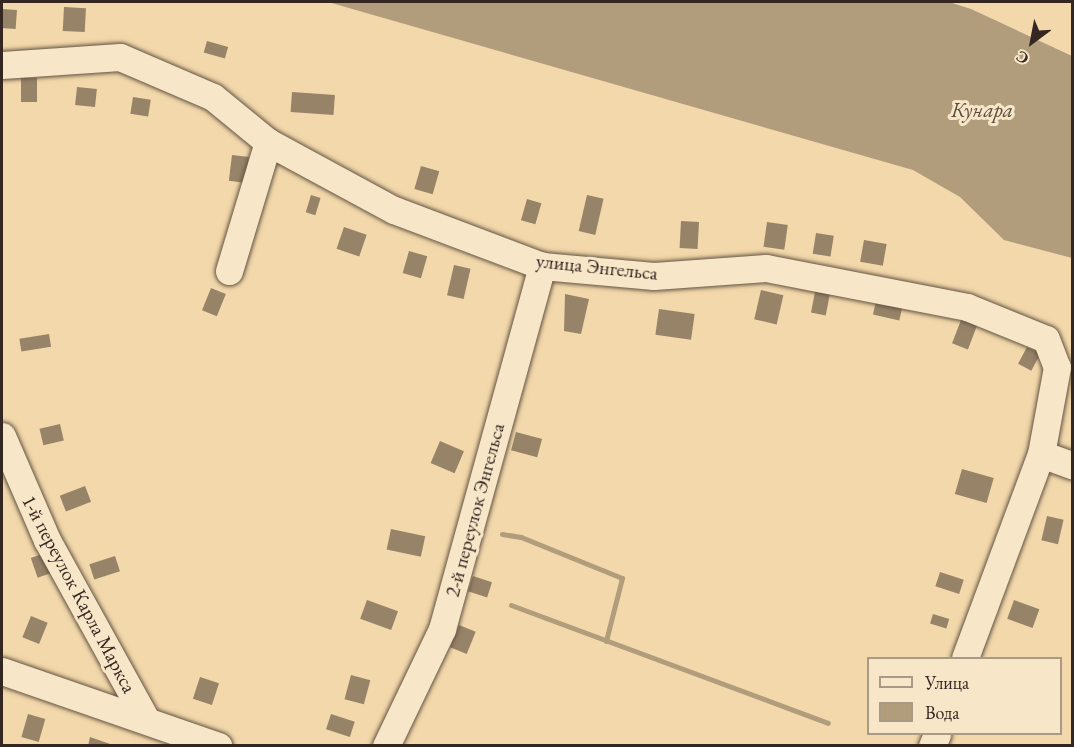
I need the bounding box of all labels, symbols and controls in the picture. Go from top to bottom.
north arrow [1002,12,1062,72]
text: С [1012,46,1033,70]
water label: Кунара [951,97,1013,123]
street label: улица Энгельса [535,249,659,285]
street label: 2-й переулок Энгельса [440,421,510,599]
street label: 1-й переулок Карла Маркса [17,491,141,697]
legend [867,657,1062,735]
text: Улица [925,671,969,694]
text: Вода [925,701,959,724]

